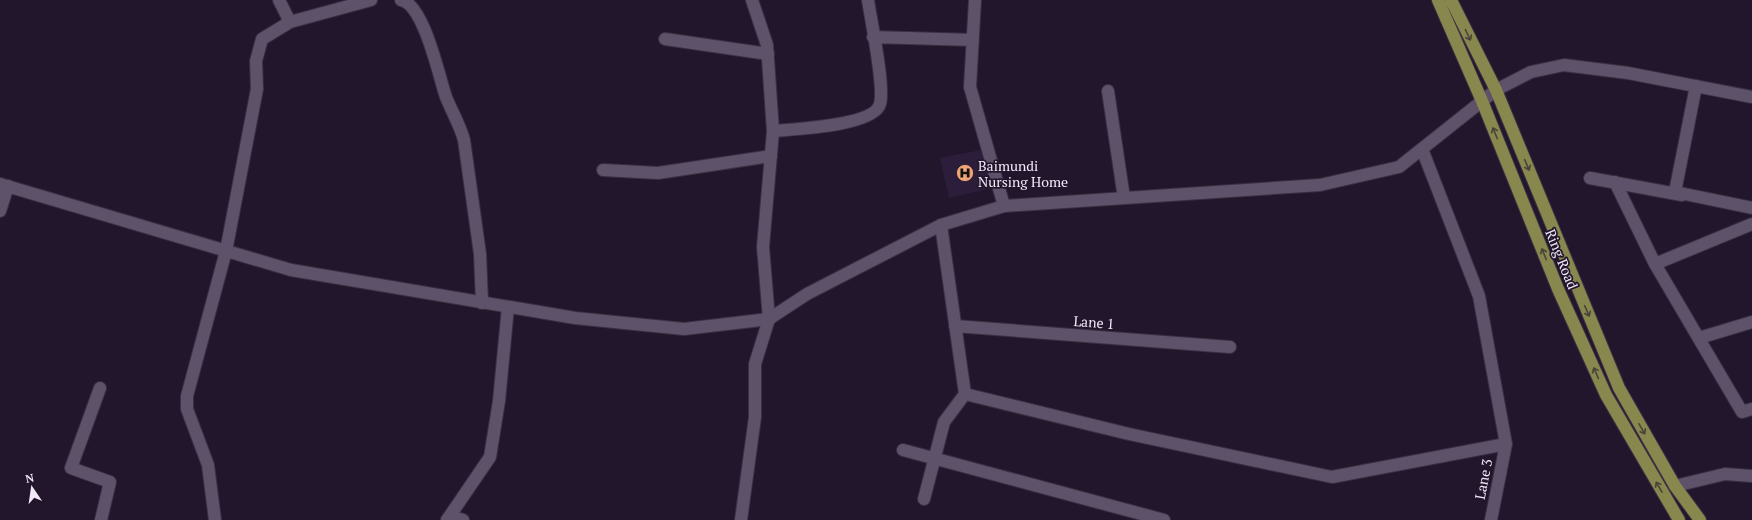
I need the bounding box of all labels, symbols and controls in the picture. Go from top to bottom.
one-way arrow [1465,29,1472,41]
one-way arrow [1491,128,1498,140]
place label: Baimundi Nursing Home [978,156,1068,191]
one-way arrow [1523,159,1531,171]
hospital icon: Baimundi Nursing Home [955,163,975,183]
street label: Ring Road [1541,226,1583,292]
one-way arrow [1539,248,1547,260]
one-way arrow [1584,304,1592,316]
street label: Lane 1 [1073,311,1115,333]
one-way arrow [1592,367,1599,379]
one-way arrow [1639,422,1647,434]
street label: Lane 3 [1470,457,1496,501]
north arrow [12,468,52,508]
text: N [24,470,36,486]
one-way arrow [1654,481,1662,493]

